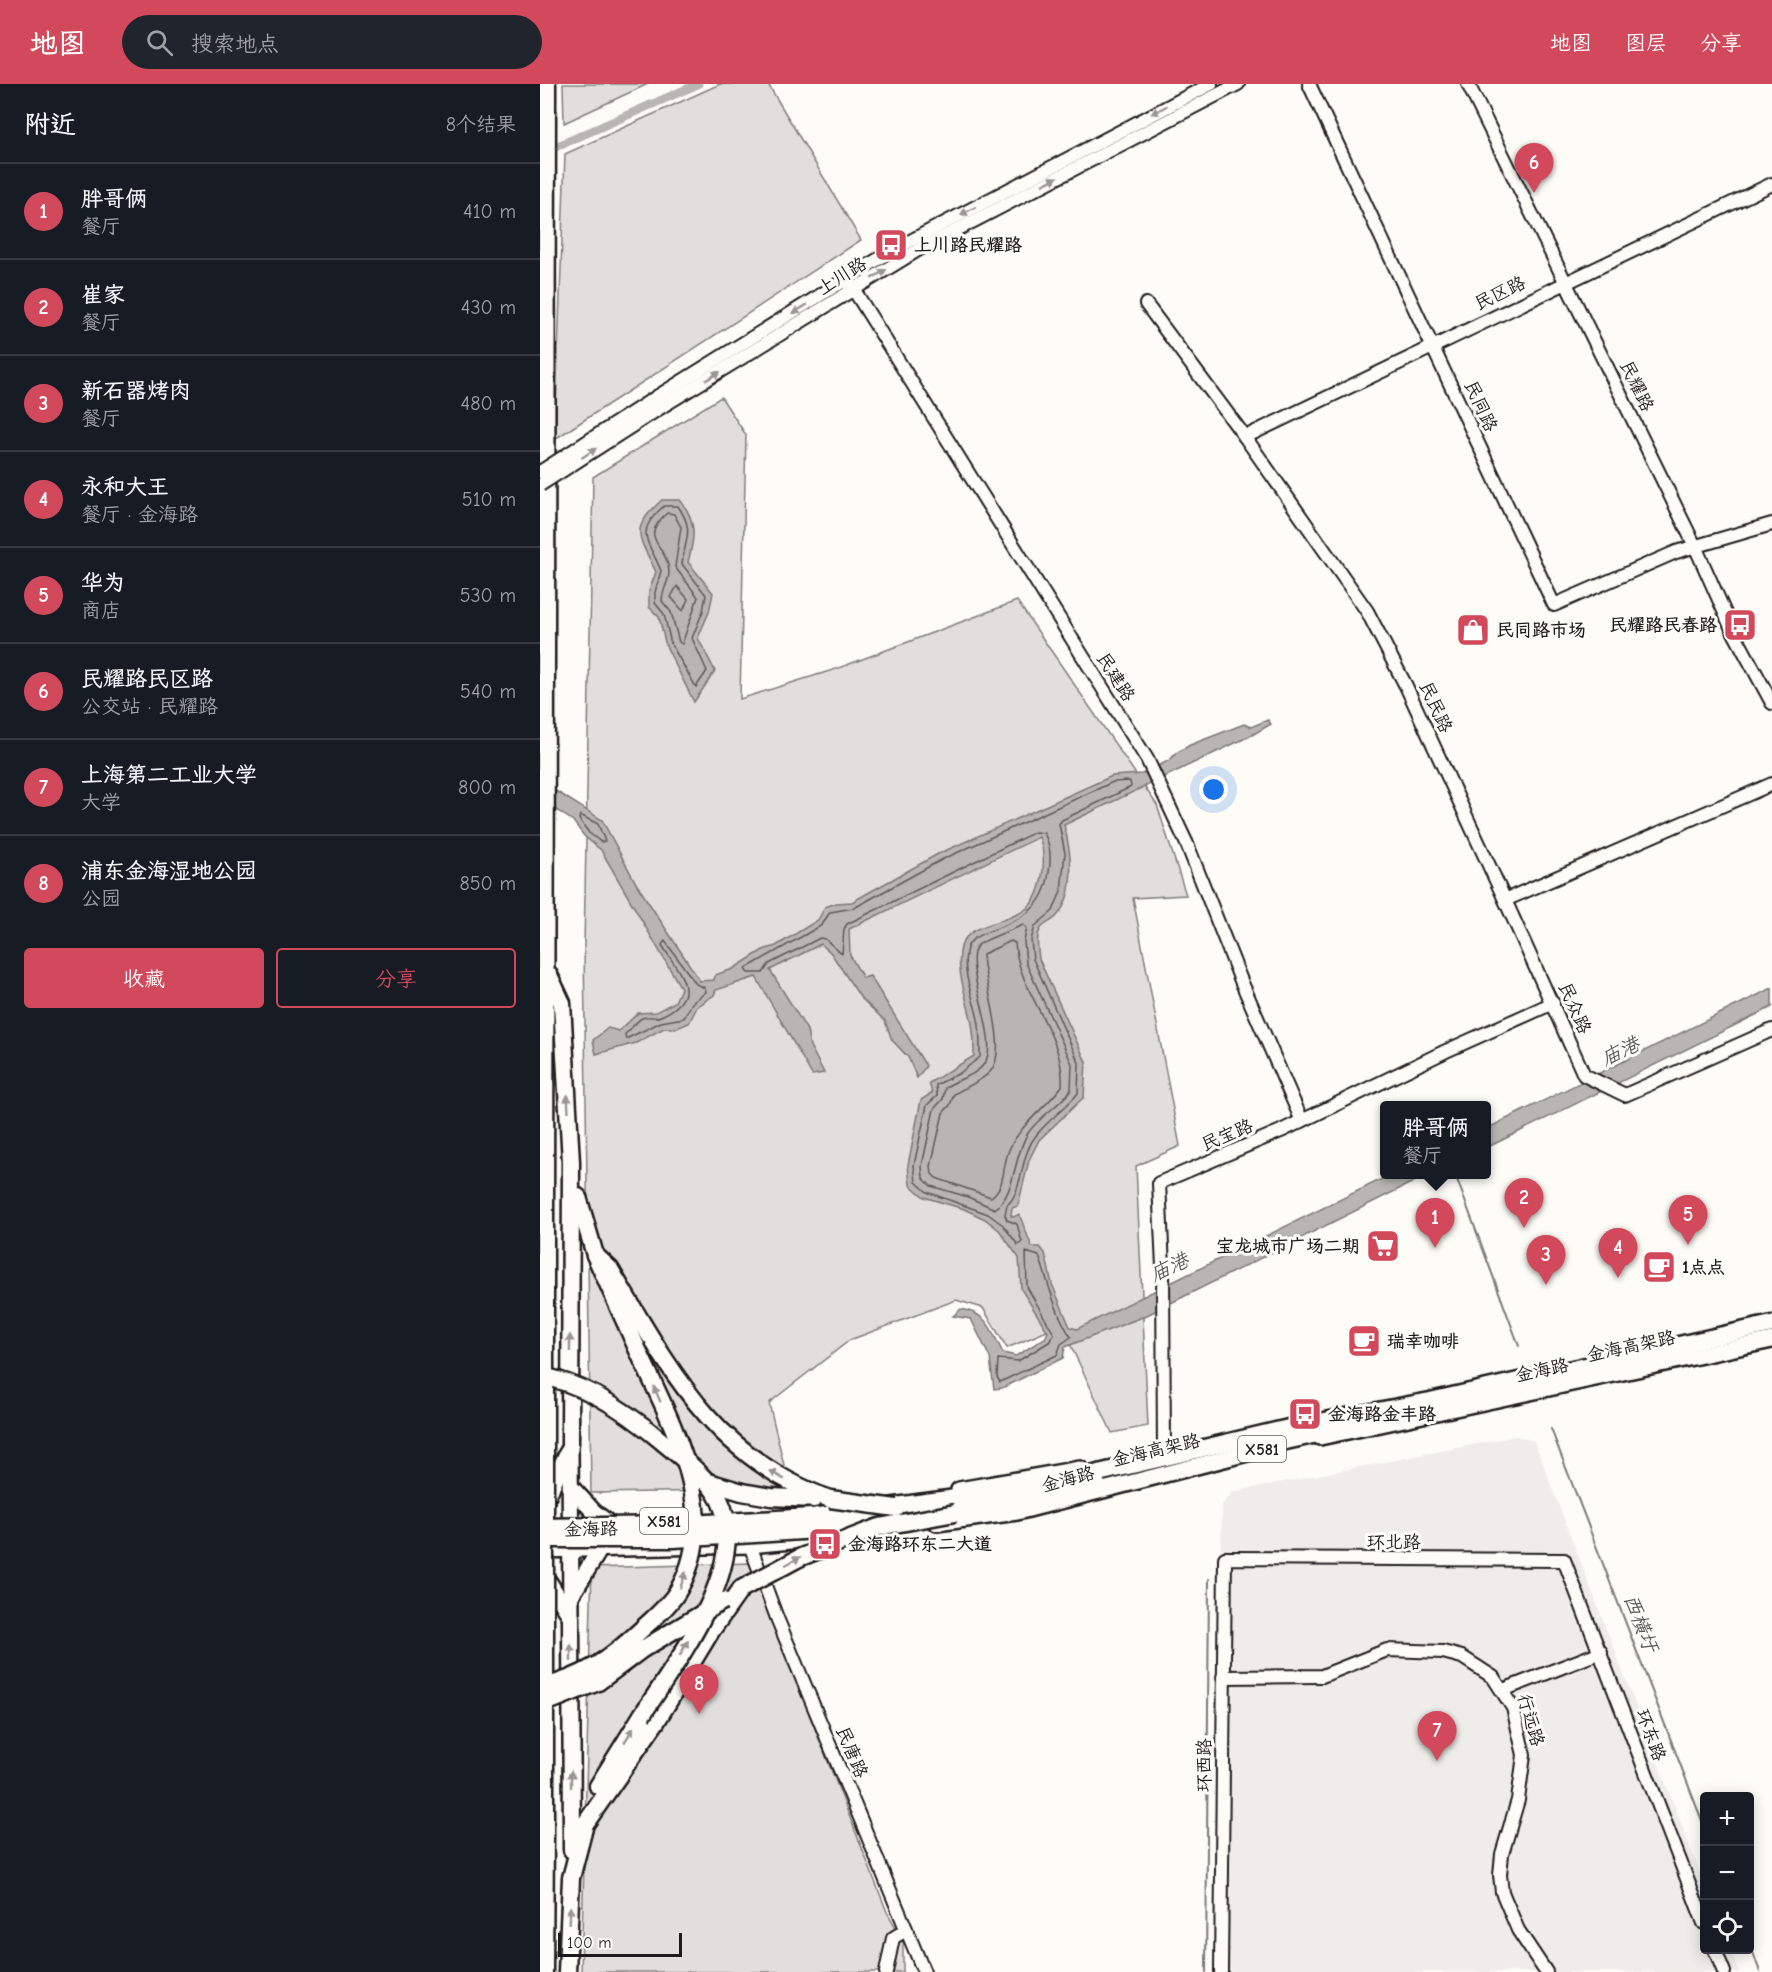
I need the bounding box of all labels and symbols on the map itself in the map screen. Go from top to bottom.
one-way arrow [1150,105,1167,115]
pin: 6 [1514,144,1554,193]
one-way arrow [1042,176,1059,186]
one-way arrow [959,206,976,216]
bus stop icon: 上川路民耀路 [873,227,909,263]
place label: 上川路民耀路 [914,235,1022,256]
street label: 上川路 [814,253,871,300]
one-way arrow [871,269,887,280]
street label: 民区路 [1471,272,1529,315]
one-way arrow [792,304,808,315]
street label: 民耀路 [1615,357,1658,415]
one-way arrow [705,371,722,381]
street label: 民同路 [1460,377,1501,435]
one-way arrow [581,448,597,459]
bus stop icon: 民耀路民春路 [1722,607,1758,643]
shop icon: 民同路市场 [1455,612,1491,648]
place label: 民耀路民春路 [1609,615,1717,636]
place label: 民同路市场 [1496,620,1586,641]
street label: 民建路 [1092,649,1139,706]
street label: 民民路 [1415,678,1456,736]
your location [1199,775,1228,804]
street label: 民众路 [1554,979,1595,1037]
water label: 庙港 [1597,1031,1645,1071]
one-way arrow [563,1094,572,1113]
street label: 民宝路 [1198,1115,1256,1156]
pin: 2 [1504,1178,1544,1228]
pin: 5 [1668,1196,1708,1245]
pin: 1 [1416,1198,1454,1248]
supermarket icon: 宝龙城市广场二期 [1365,1228,1401,1264]
pin: 4 [1598,1228,1638,1278]
place label: 宝龙城市广场二期 [1216,1236,1360,1257]
pin: 3 [1526,1236,1566,1285]
water label: 庙港 [1146,1248,1194,1286]
cafe icon: 1点点 [1641,1249,1677,1285]
place label: 1点点 [1682,1257,1725,1278]
cafe icon: 瑞幸咖啡 [1346,1323,1382,1359]
street label: 金海高架路 [1585,1327,1677,1366]
place label: 瑞幸咖啡 [1387,1331,1459,1352]
one-way arrow [565,1334,575,1353]
street label: 金海路 [1514,1355,1571,1386]
one-way arrow [653,1385,662,1402]
bus stop icon: 金海路金丰路 [1287,1396,1323,1432]
place label: 金海路金丰路 [1328,1404,1436,1425]
street label: 金海高架路 [1110,1430,1202,1471]
road number: X581 [1238,1436,1286,1462]
street label: 金海路 [1039,1462,1097,1497]
one-way arrow [769,1470,785,1481]
road number: X581 [640,1508,688,1534]
street label: 金海路 [564,1519,618,1540]
bus stop icon: 金海路环东二大道 [807,1526,843,1562]
street label: 环北路 [1367,1532,1421,1553]
place label: 金海路环东二大道 [848,1534,992,1555]
one-way arrow [784,1556,801,1566]
one-way arrow [678,1571,688,1589]
water label: 西横圩 [1619,1591,1663,1657]
one-way arrow [679,1639,689,1656]
one-way arrow [566,1644,576,1663]
pin: 8 [680,1664,718,1714]
street label: 行远路 [1513,1691,1548,1749]
street label: 环东路 [1631,1706,1670,1764]
pin: 7 [1418,1712,1456,1761]
street label: 民唐路 [831,1723,872,1781]
one-way arrow [624,1727,635,1743]
street label: 环西路 [1194,1738,1215,1792]
one-way arrow [566,1770,576,1789]
one-way arrow [565,1905,574,1924]
scale bar [558,1930,682,1958]

